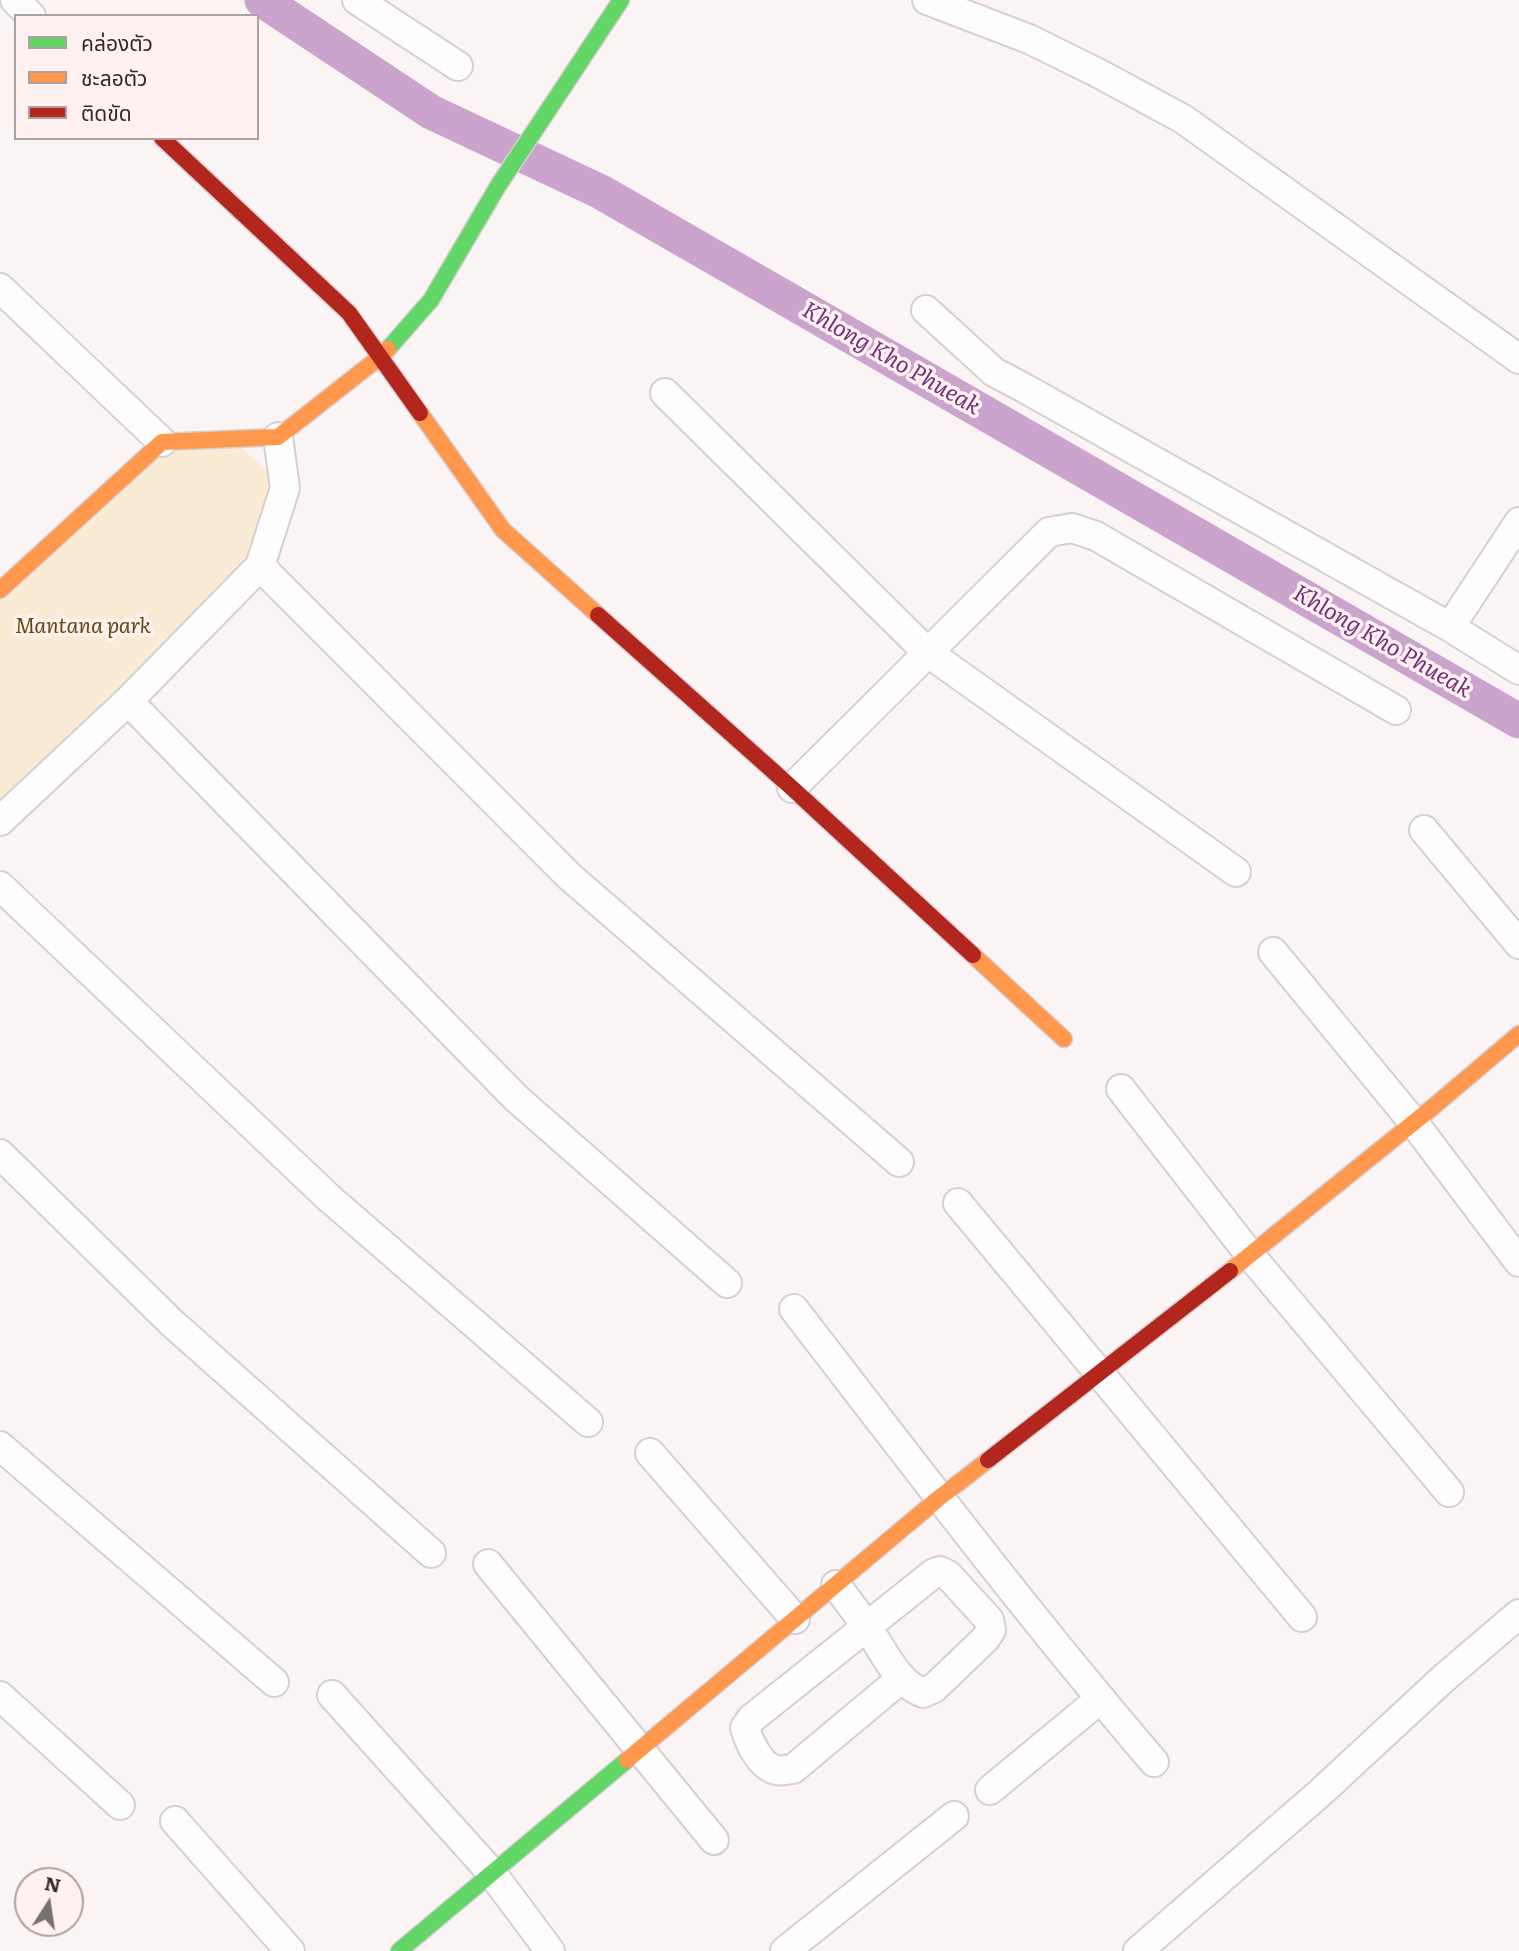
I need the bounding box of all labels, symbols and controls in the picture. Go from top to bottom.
legend [14,14,259,140]
text: คล่องตัว [81,26,153,57]
text: ชะลอตัว [81,61,147,92]
text: ติดขัด [81,96,132,127]
water label: Khlong Kho Phueak [797,297,985,421]
water label: Khlong Kho Phueak [1288,580,1476,704]
park label: Mantana park [15,614,151,640]
north arrow [14,1867,84,1937]
text: N [42,1868,64,1899]

